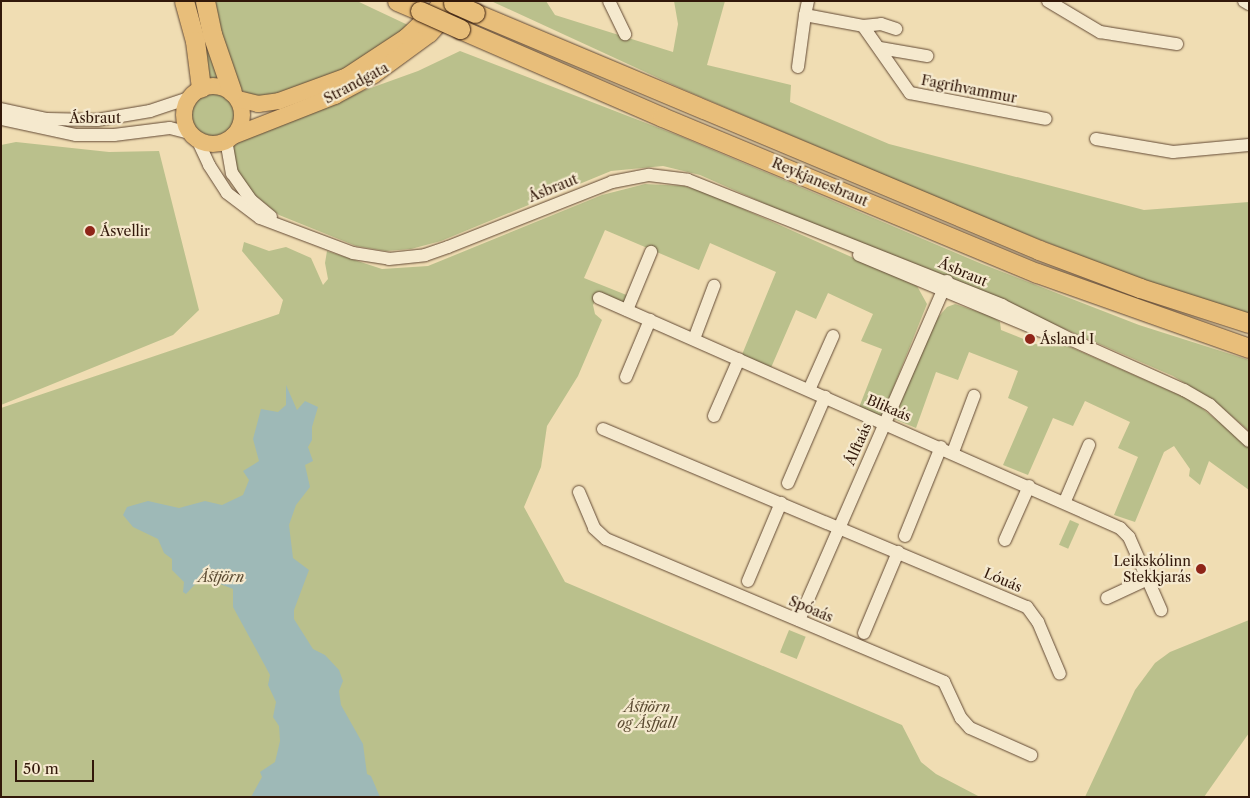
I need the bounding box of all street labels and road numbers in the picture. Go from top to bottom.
street label: Strandgata [321,59,391,107]
street label: Fagrihvammur [920,71,1018,107]
street label: Ásbraut [69,110,121,126]
street label: Reykjanesbraut [769,154,871,210]
street label: Ásbraut [526,171,580,205]
street label: Ásbraut [936,254,990,290]
street label: Blikaás [864,391,914,425]
street label: Álftaás [841,420,875,468]
street label: Lóuás [981,564,1025,596]
street label: Spóaás [786,592,836,626]

